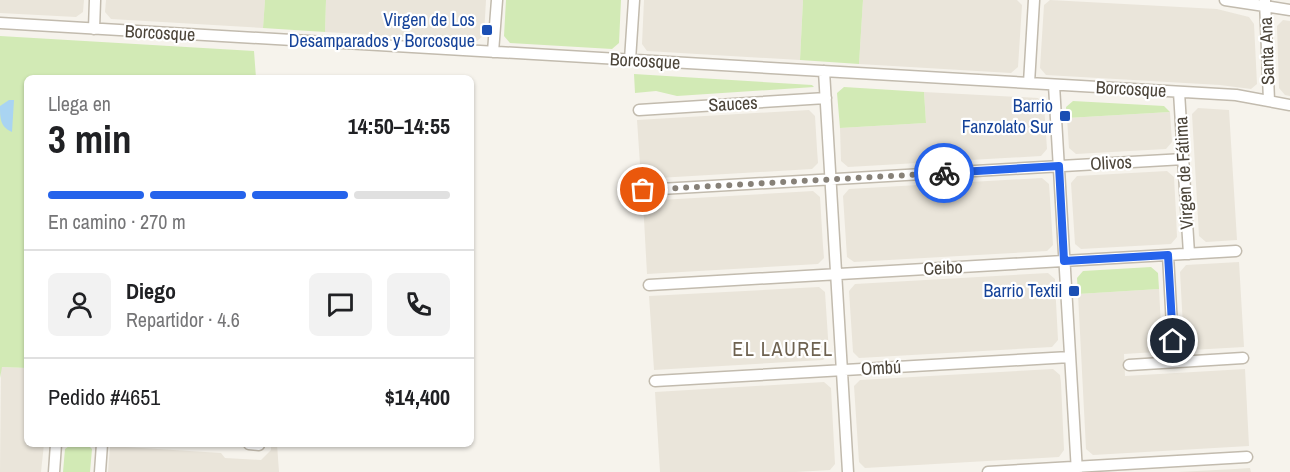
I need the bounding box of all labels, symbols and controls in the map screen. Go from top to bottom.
place label: Virgen de Los Desamparados y Borcosque [289,7,475,53]
street label: Santa Ana [1253,17,1280,86]
street label: Borcosque [124,18,196,47]
marker: Virgen de Los Desamparados y Borcosque [480,23,494,37]
street label: Borcosque [609,46,681,75]
street label: Borcosque [1095,74,1167,103]
text: Llega en [48,90,111,117]
street label: Sauces [708,90,758,117]
place label: Barrio Fanzolato Sur [962,93,1053,139]
marker: Barrio Fanzolato Sur [1058,109,1072,123]
text: 14:50–14:55 [348,111,450,141]
text: 3 min [48,113,132,165]
street label: Virgen de Fátima [1168,116,1199,230]
courier [914,143,974,203]
street label: Olivos [1089,149,1133,176]
icon: bike [928,157,961,190]
pin [617,164,668,215]
icon: bag [626,173,659,206]
text: En camino · 270 m [48,208,186,235]
street label: Ceibo [923,254,963,281]
button: person [48,273,111,336]
button: chat [309,273,372,336]
button: phone [387,273,450,336]
text: Diego [126,276,176,306]
place label: Barrio Textil [984,278,1062,303]
marker: Barrio Textil [1067,284,1081,298]
text: Repartidor · 4.6 [126,306,240,333]
pin [1147,315,1198,366]
icon: home [1156,324,1189,357]
district label: EL LAUREL [732,335,834,362]
street label: Ombú [860,354,902,381]
text: Pedido #4651 [48,382,160,412]
text: $14,400 [385,382,450,412]

